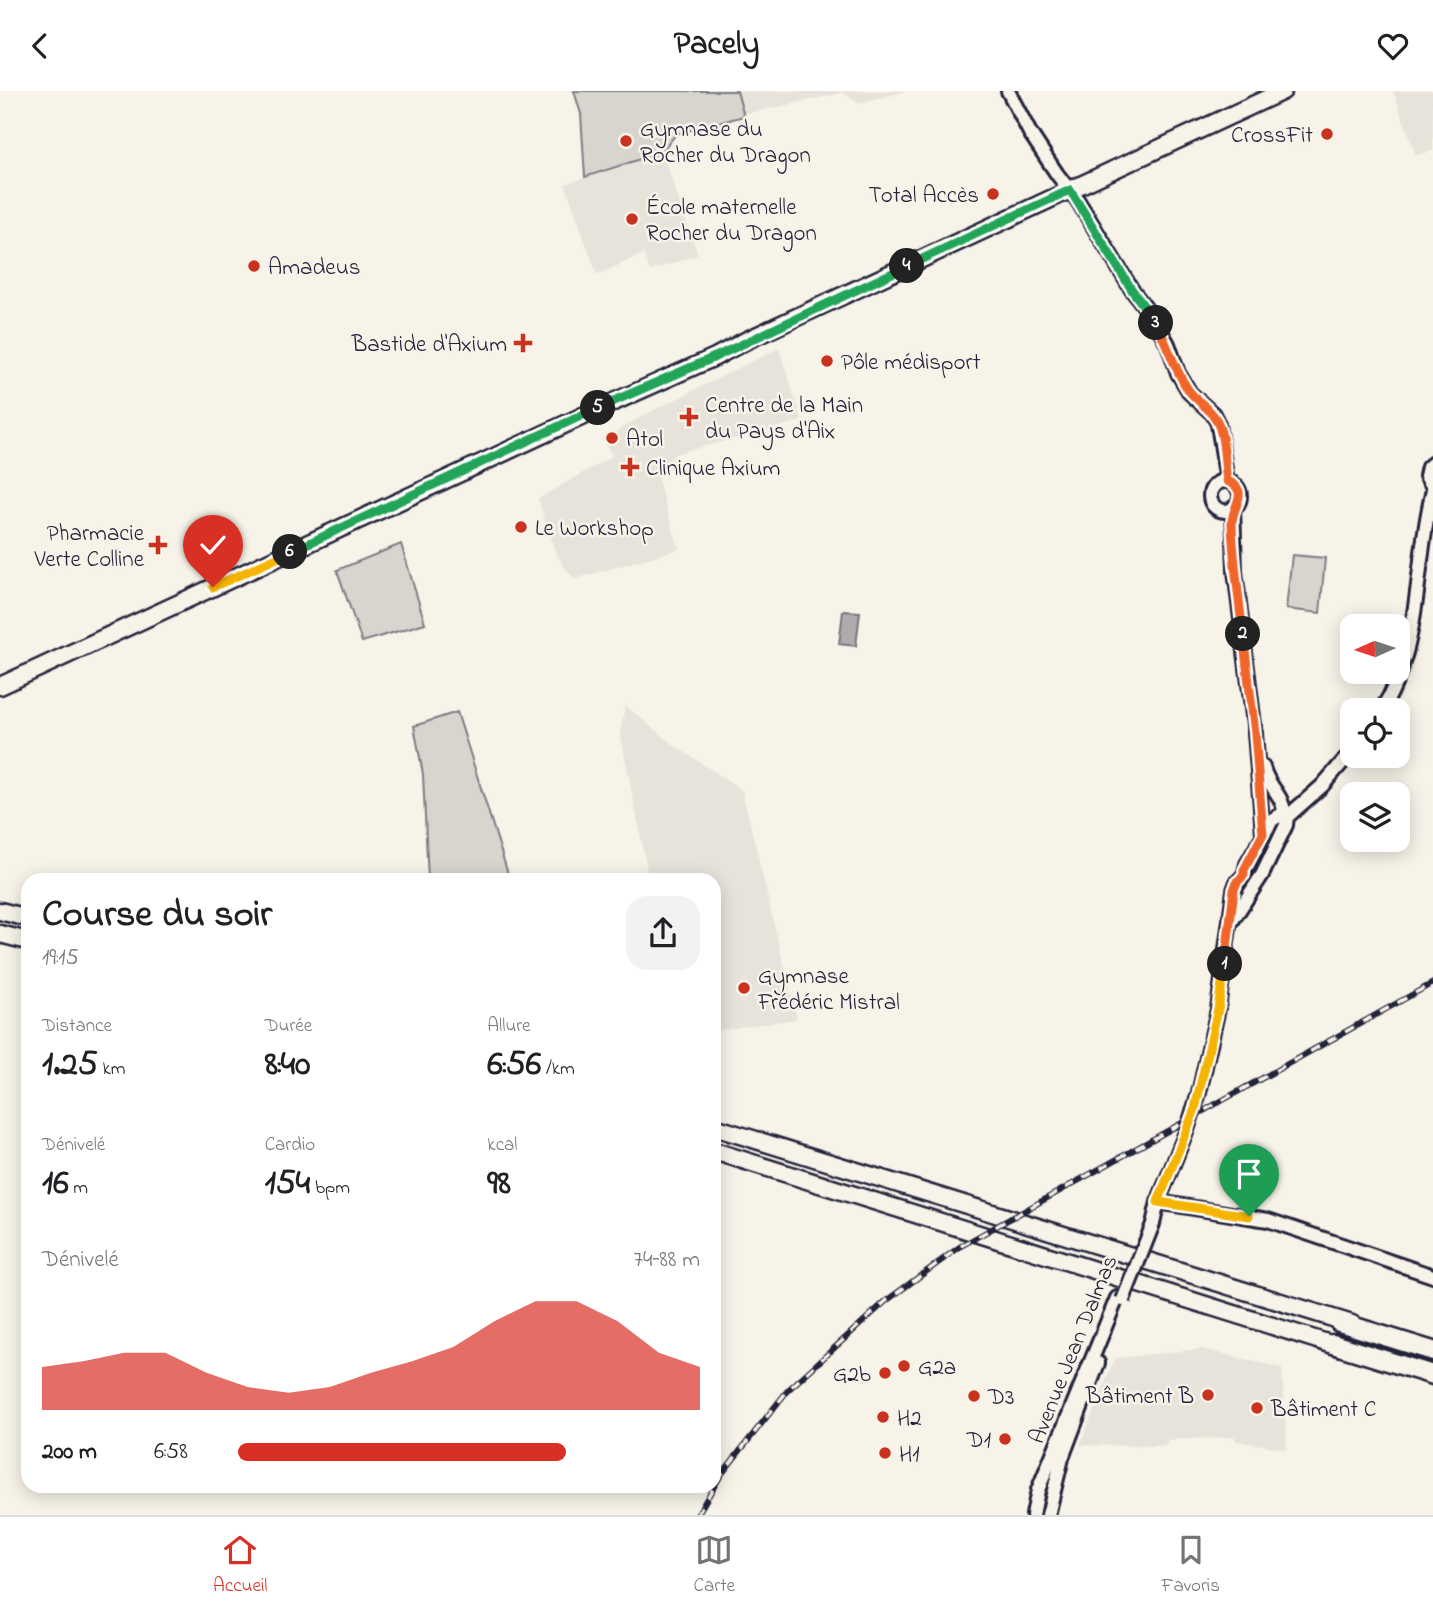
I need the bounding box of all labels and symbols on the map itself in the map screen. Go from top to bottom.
place label: Gymnase du Rocher du Dragon [640,114,811,174]
place label: CrossFit [1231,120,1313,153]
marker: CrossFit [1319,126,1335,142]
marker: Gymnase du Rocher du Dragon [618,133,634,149]
place label: Total Accès [868,180,979,213]
marker: Total Accès [985,186,1001,202]
place label: École maternelle Rocher du Dragon [646,192,817,252]
marker: École maternelle Rocher du Dragon [624,211,640,227]
pin: 4 [890,249,925,283]
place label: Amadeus [268,252,360,285]
marker: Amadeus [246,258,262,274]
pin: 3 [1138,306,1174,341]
place label: Bastide d'Axium [351,329,507,362]
marker: Bastide d'Axium [513,333,533,353]
place label: Pôle médisport [841,347,981,380]
marker: Pôle médisport [819,353,835,369]
place label: Centre de la Main du Pays d'Aix [705,390,863,451]
pin: 5 [580,391,616,425]
marker: Centre de la Main du Pays d'Aix [679,407,699,427]
place label: Atol [626,424,663,457]
marker: Atol [604,430,620,446]
place label: Clinique Axium [646,453,780,486]
marker: Clinique Axium [620,457,640,477]
place label: Le Workshop [535,513,654,546]
pin [183,515,243,587]
place label: Pharmacie Verte Colline [34,518,145,577]
marker: Le Workshop [513,519,529,535]
pin: 6 [272,535,308,569]
marker: Pharmacie Verte Colline [150,537,166,553]
north arrow [1340,614,1410,684]
pin: 2 [1226,617,1260,651]
pin: 1 [1208,947,1242,981]
place label: Gymnase Frédéric Mistral [757,961,900,1020]
marker: Gymnase Frédéric Mistral [736,980,752,996]
pin [1219,1144,1279,1216]
street label: Avenue Jean Dalmas [1021,1251,1127,1449]
place label: G2a [918,1352,956,1385]
marker: G2a [896,1358,912,1374]
place label: G2b [833,1359,871,1392]
marker: G2b [877,1365,893,1381]
place label: Bâtiment B [1085,1381,1194,1414]
place label: D3 [987,1382,1014,1415]
marker: Bâtiment B [1200,1387,1216,1403]
marker: D3 [966,1388,982,1404]
place label: Bâtiment C [1270,1394,1376,1427]
marker: Bâtiment C [1249,1400,1265,1416]
place label: H2 [897,1403,922,1436]
marker: H2 [875,1409,891,1425]
place label: D1 [966,1425,991,1458]
marker: D1 [997,1431,1013,1447]
place label: H1 [899,1439,920,1472]
marker: H1 [877,1445,893,1461]

